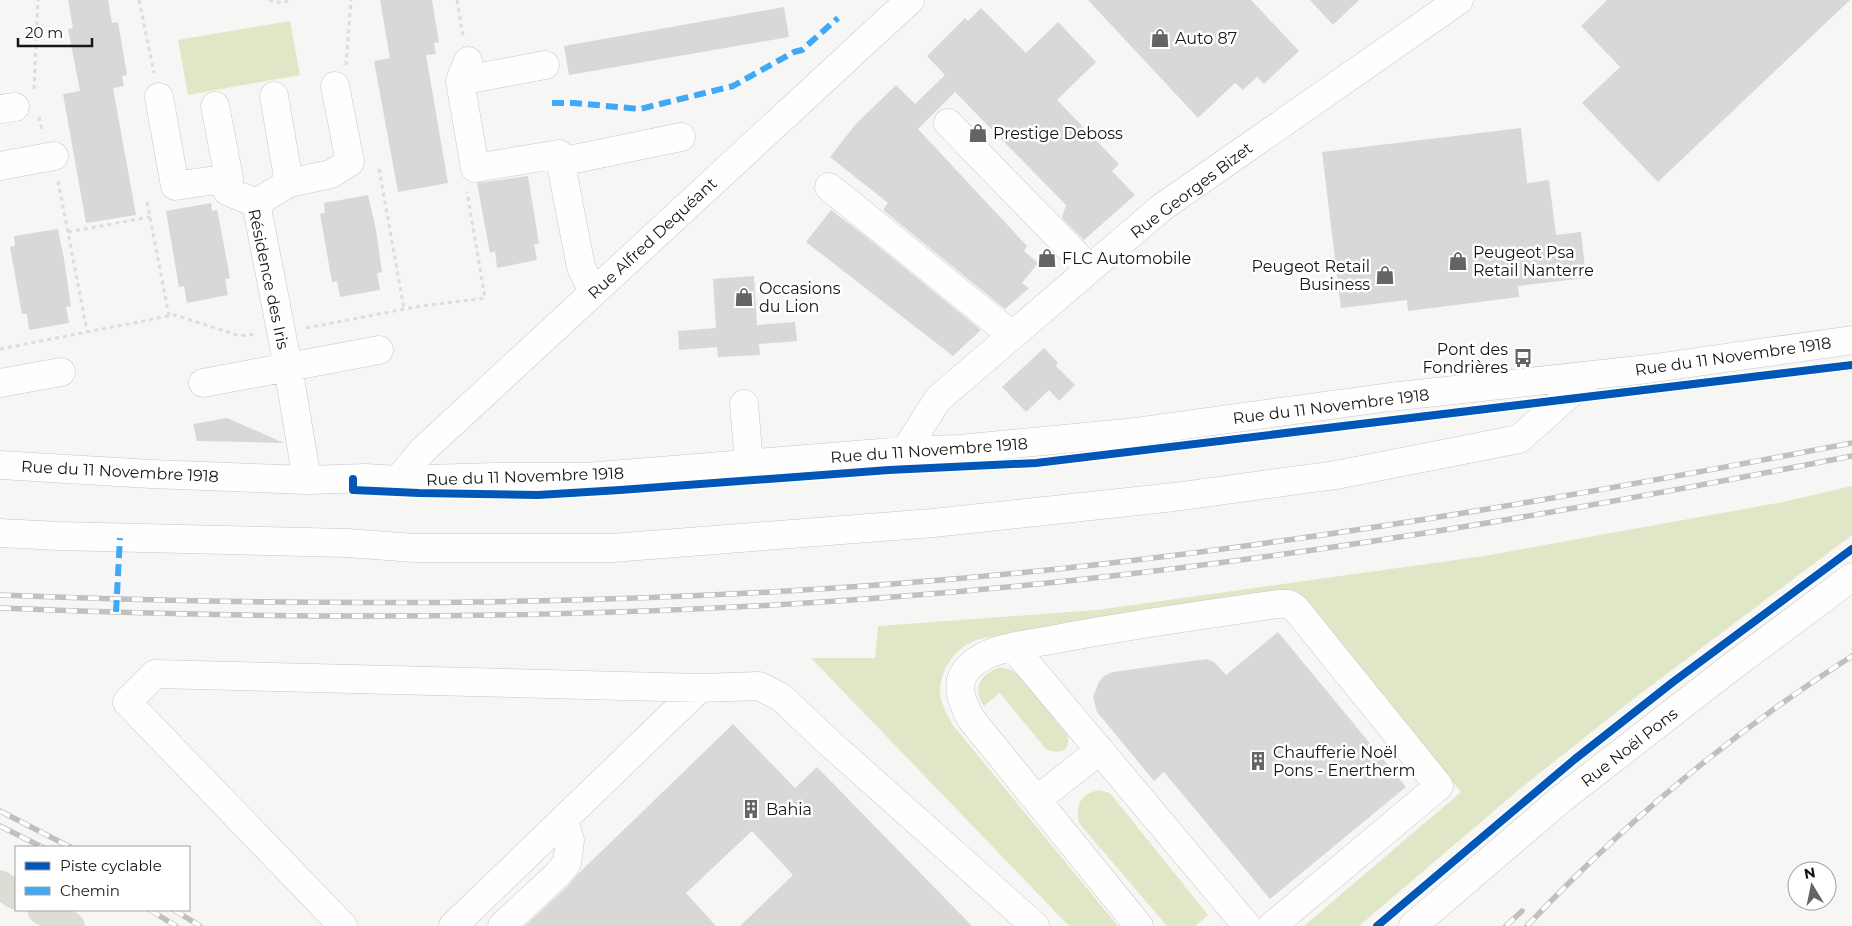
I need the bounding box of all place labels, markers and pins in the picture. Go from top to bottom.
shop icon: Auto 87 [1149,27,1171,49]
place label: Auto 87 [1175,29,1237,48]
shop icon: Prestige Deboss [967,122,989,144]
place label: Prestige Deboss [993,124,1123,143]
place label: Peugeot Psa Retail Nanterre [1473,243,1594,280]
shop icon: FLC Automobile [1036,247,1058,269]
place label: FLC Automobile [1062,249,1191,268]
shop icon: Peugeot Psa Retail Nanterre [1447,250,1469,272]
place label: Peugeot Retail Business [1252,257,1370,294]
shop icon: Peugeot Retail Business [1374,264,1396,286]
place label: Occasions du Lion [759,279,841,316]
shop icon: Occasions du Lion [733,286,755,308]
place label: Pont des Fondrières [1423,340,1508,377]
bus stop icon: Pont des Fondrières [1512,347,1534,369]
place label: Chaufferie Noël Pons - Enertherm [1273,743,1416,780]
building icon: Chaufferie Noël Pons - Enertherm [1247,750,1269,772]
building icon: Bahia [740,798,762,820]
place label: Bahia [766,800,812,819]

